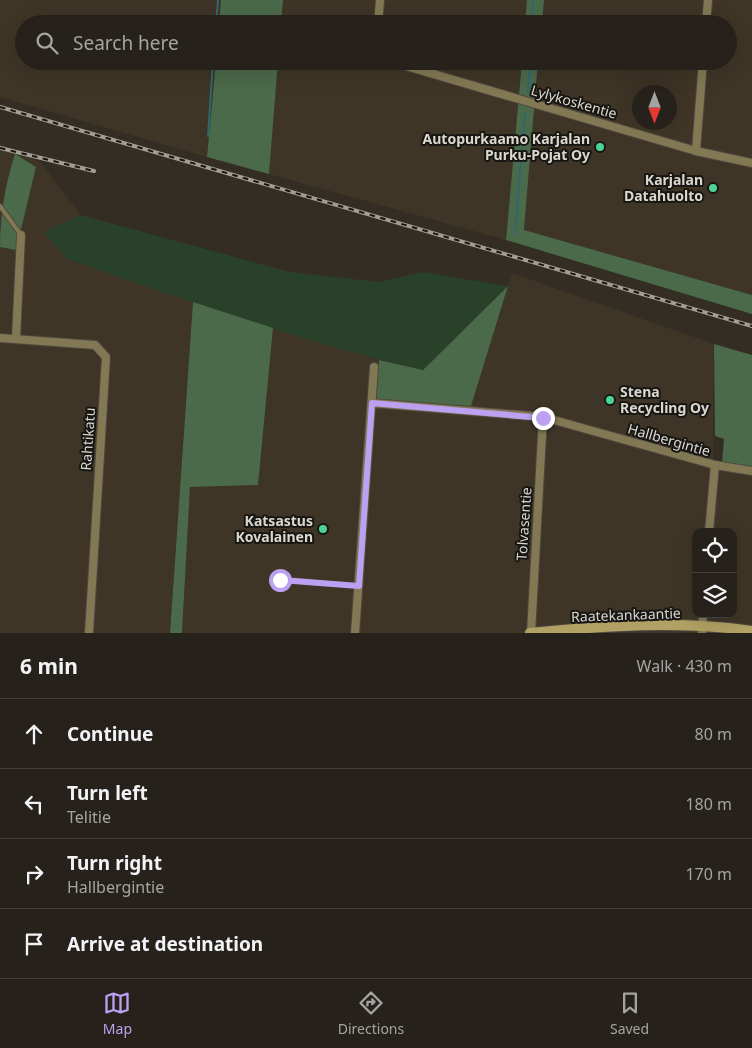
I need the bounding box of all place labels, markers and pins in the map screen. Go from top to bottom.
place label: Autopurkaamo Karjalan Purku-Pojat Oy [423,129,590,164]
marker: Autopurkaamo Karjalan Purku-Pojat Oy [594,141,606,153]
place label: Karjalan Datahuolto [624,170,703,205]
marker: Karjalan Datahuolto [707,182,719,194]
place label: Stena Recycling Oy [620,382,709,417]
marker: Stena Recycling Oy [604,394,616,406]
place label: Katsastus Kovalainen [236,511,313,546]
marker: Katsastus Kovalainen [317,523,329,535]

